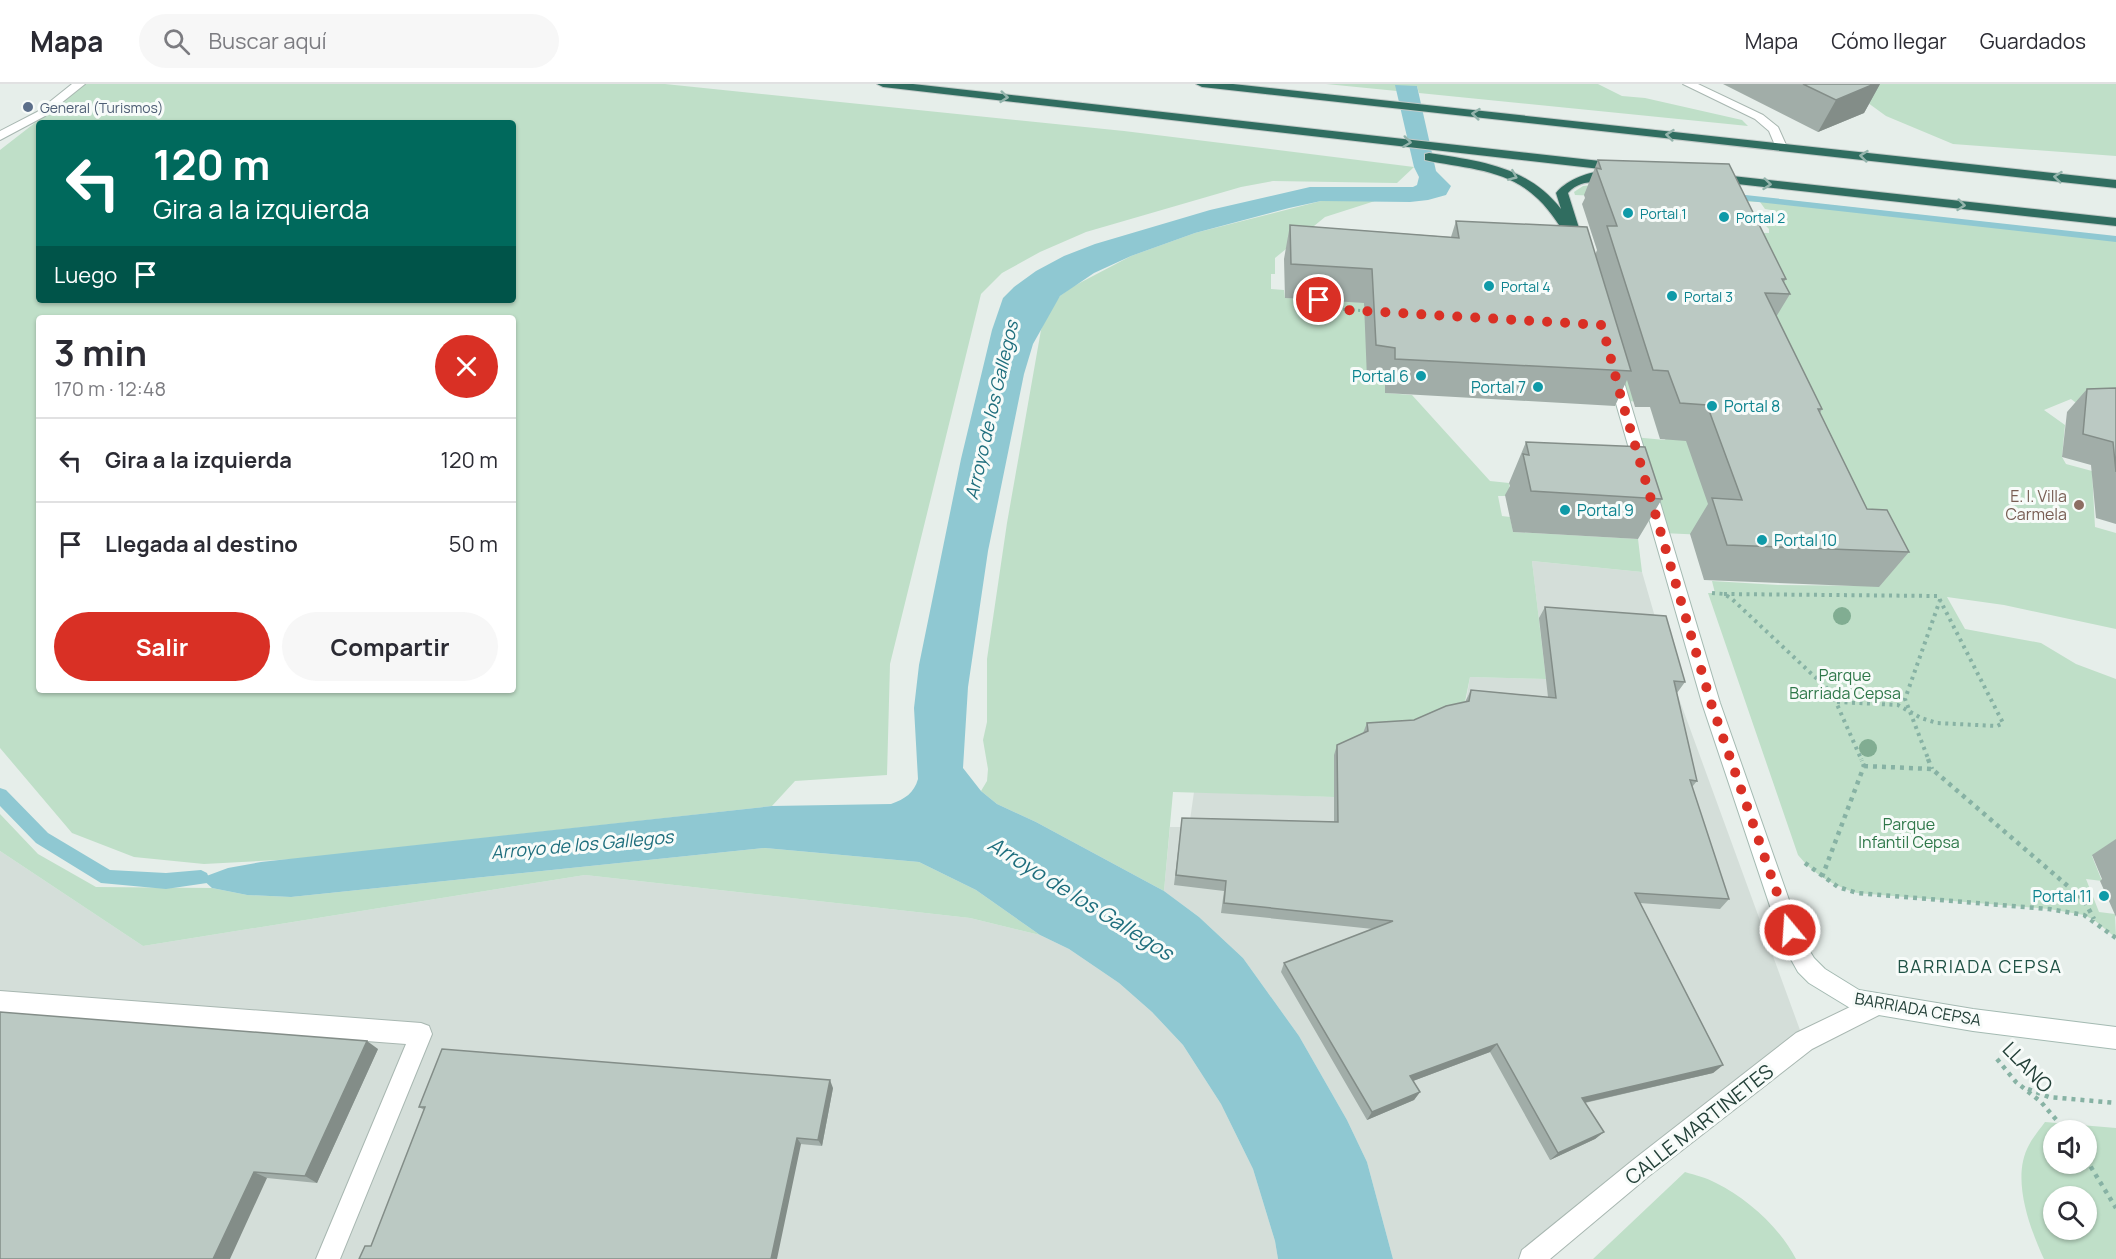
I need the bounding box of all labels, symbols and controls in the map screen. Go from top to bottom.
search box [139,14,559,68]
text: Mapa [30,22,103,60]
icon: search [160,25,193,58]
text: Buscar aquí [208,26,327,56]
text: Mapa [1745,27,1798,55]
text: Cómo llegar [1831,27,1947,55]
text: Guardados [1980,27,2086,55]
one-way arrow [1000,90,1009,103]
place label: General (Turismos) [40,98,163,117]
marker: General (Turismos) [21,100,35,114]
one-way arrow [1472,108,1481,121]
one-way arrow [1666,129,1675,142]
text: 120 m [153,135,270,193]
one-way arrow [1402,136,1411,148]
icon: left [54,144,132,222]
one-way arrow [1859,150,1869,163]
one-way arrow [1507,169,1518,181]
one-way arrow [2053,171,2062,184]
one-way arrow [1763,177,1772,190]
text: Gira a la izquierda [153,190,369,227]
one-way arrow [1957,198,1966,211]
place label: Portal 1 [1640,204,1687,223]
marker: Portal 1 [1621,206,1635,220]
place label: Portal 2 [1736,208,1785,227]
marker: Portal 2 [1717,210,1731,224]
icon: arrive [129,258,162,291]
text: Luego [54,260,117,290]
pin [1293,274,1344,325]
place label: Portal 4 [1501,277,1550,296]
marker: Portal 4 [1482,279,1496,293]
icon: arrive [1302,283,1335,316]
place label: Portal 3 [1684,287,1733,306]
marker: Portal 3 [1665,289,1679,303]
water label: Arroyo de los Gallegos [959,317,1024,502]
text: 3 min [54,328,147,377]
button: close [435,335,498,398]
place label: Portal 6 [1352,365,1409,387]
marker: Portal 6 [1414,369,1428,383]
text: 170 m · 12:48 [54,375,166,402]
place label: Portal 7 [1471,376,1526,398]
marker: Portal 7 [1531,380,1545,394]
place label: Portal 8 [1724,395,1780,417]
marker: Portal 8 [1705,399,1719,413]
icon: left [54,444,87,477]
text: Gira a la izquierda [105,445,292,475]
text: 120 m [440,445,498,475]
place label: E. I. Villa Carmela [2005,485,2067,525]
marker: E. I. Villa Carmela [2072,498,2086,512]
place label: Portal 9 [1577,499,1634,521]
marker: Portal 9 [1558,503,1572,517]
icon: arrive [54,528,87,561]
text: Llegada al destino [105,529,298,559]
text: 50 m [449,529,498,559]
place label: Portal 10 [1774,529,1837,551]
marker: Portal 10 [1755,533,1769,547]
button: Salir [54,612,270,681]
button: Compartir [282,612,498,681]
park label: Parque Barriada Cepsa [1789,664,1901,704]
park label: Parque Infantil Cepsa [1858,813,1960,853]
water label: Arroyo de los Gallegos [490,824,676,864]
water label: Arroyo de los Gallegos [983,830,1180,967]
place label: Portal 11 [2032,885,2092,907]
marker: Portal 11 [2097,889,2111,903]
position arrow [1758,898,1822,962]
district label: BARRIADA CEPSA [1898,954,2062,978]
street label: BARRIADA CEPSA [1853,987,1983,1031]
street label: LLANO [1997,1036,2059,1098]
street label: CALLE MARTINETES [1619,1058,1779,1190]
map controls [2043,1120,2097,1240]
button: sound [2043,1120,2097,1174]
button: search [2043,1186,2097,1240]

